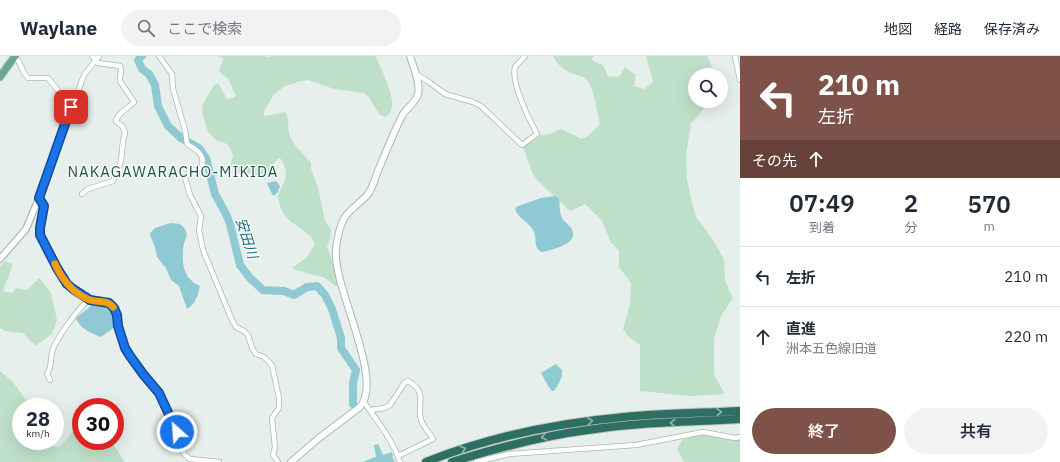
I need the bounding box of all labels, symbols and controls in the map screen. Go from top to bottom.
search box [121,10,401,46]
text: Waylane [20,16,97,40]
icon: search [135,17,157,39]
text: ここで検索 [167,19,242,38]
text: 地図 [884,20,912,38]
text: 経路 [934,20,962,38]
text: 保存済み [984,20,1040,38]
text: 210 m [818,66,900,103]
map controls [688,68,728,108]
button: search [688,68,728,108]
icon: left [752,72,804,124]
pin [54,90,88,124]
icon: arrive [60,96,82,118]
text: 左折 [818,105,854,128]
icon: ahead [805,148,827,170]
text: その先 [752,151,797,170]
district label: NAKAGAWARACHO-MIKIDA [68,162,278,181]
text: 07:49 [789,187,855,219]
text: 2 [904,187,918,219]
text: 570 [968,188,1011,220]
water label: 安田川 [232,215,263,263]
text: m [983,218,995,235]
text: 到着 [809,219,835,236]
text: 分 [905,219,918,236]
icon: left [752,266,774,288]
text: 210 m [1004,267,1048,286]
text: 左折 [786,268,816,287]
text: 直進 [786,319,816,338]
icon: ahead [752,326,774,348]
text: 220 m [1004,327,1048,346]
text: 洲本五色線旧道 [786,340,877,357]
speed limit sign: 30 [72,398,124,450]
text: 28 [26,405,50,432]
one-way arrow [716,408,722,416]
button: 終了 [752,408,896,454]
button: 共有 [904,408,1048,454]
position arrow [156,411,198,453]
one-way arrow [587,417,593,426]
one-way arrow [670,418,676,427]
text: km/h [26,427,50,440]
one-way arrow [541,432,547,441]
one-way arrow [459,445,466,454]

